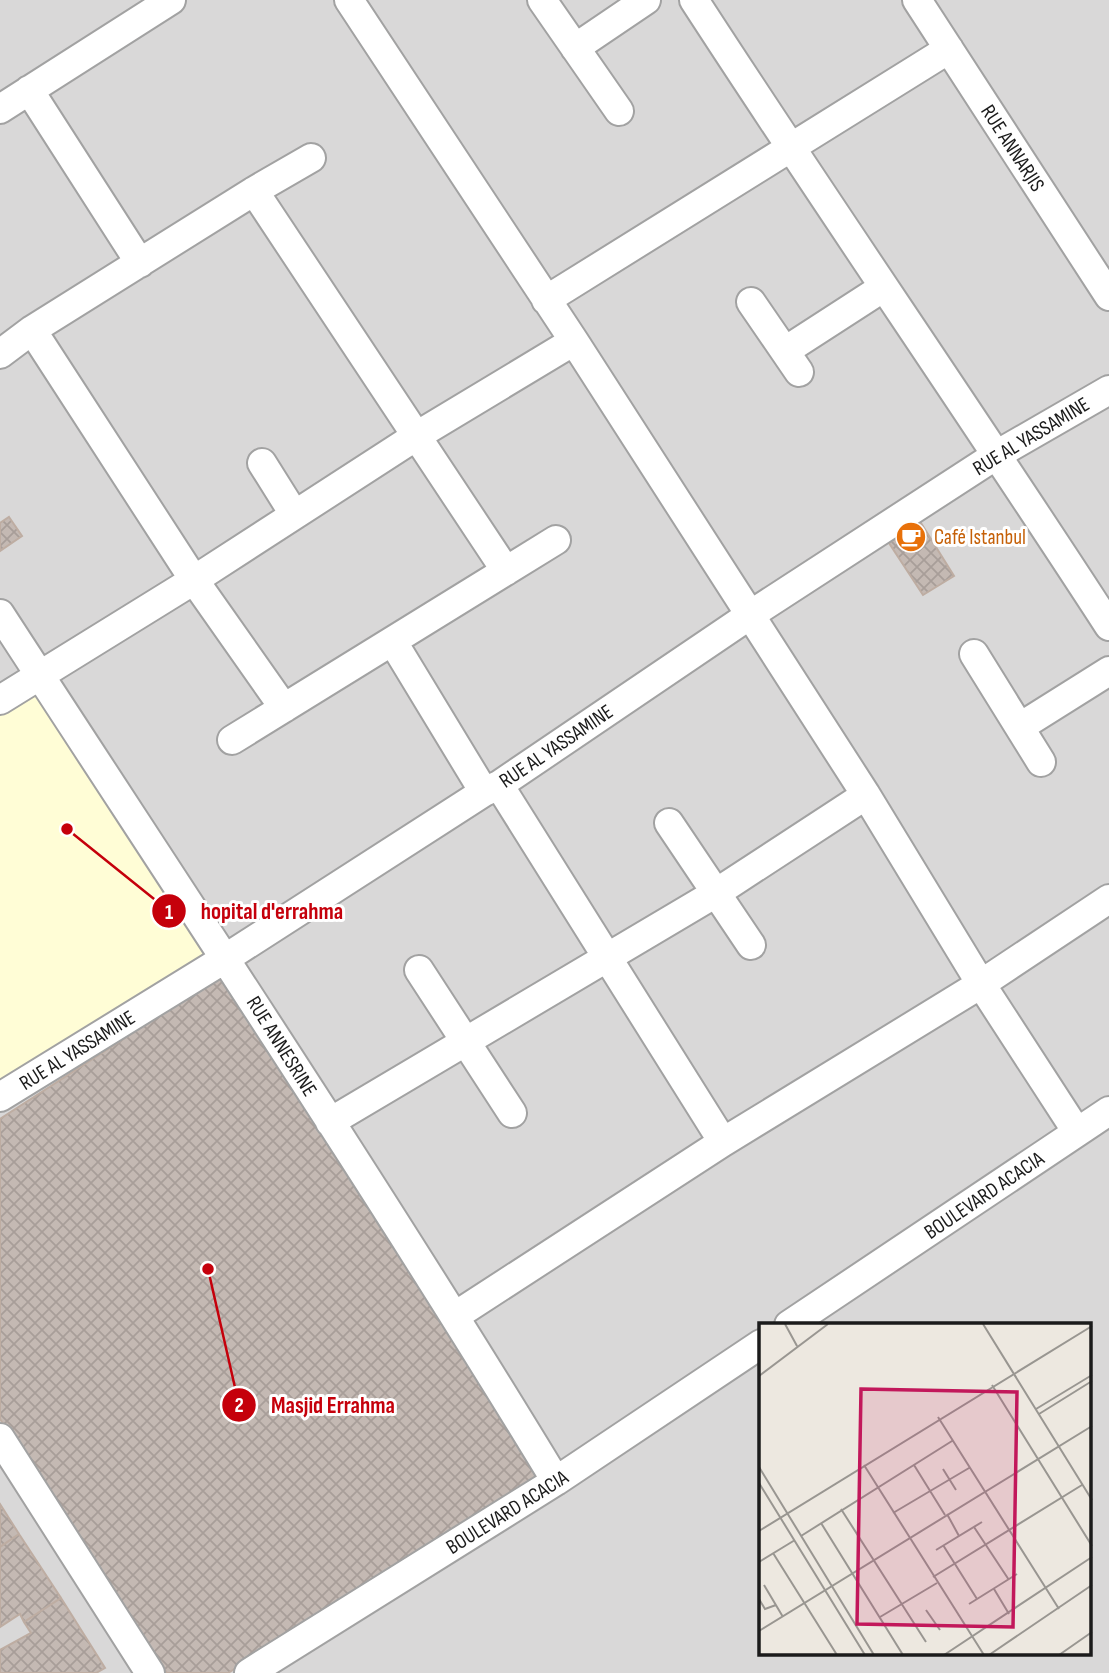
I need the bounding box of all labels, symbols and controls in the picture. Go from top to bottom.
street label: RUE ANNARJIS [975,100,1050,196]
street label: RUE AL YASSAMINE [968,392,1094,481]
cafe icon: Café Istanbul [894,520,928,554]
place label: Café Istanbul [934,525,1026,550]
street label: RUE AL YASSAMINE [495,699,618,794]
callout: hopital d'errahma [152,889,357,933]
text: hopital d'errahma [201,898,343,926]
text: 1 [165,900,173,925]
street label: RUE ANNESRINE [241,992,322,1101]
street label: RUE AL YASSAMINE [15,1005,140,1096]
street label: BOULEVARD ACACIA [920,1146,1050,1245]
inset map [759,1323,1092,1656]
callout: Masjid Errahma [222,1383,408,1427]
text: Masjid Errahma [271,1392,395,1420]
text: 2 [234,1393,244,1418]
street label: BOULEVARD ACACIA [442,1464,574,1560]

